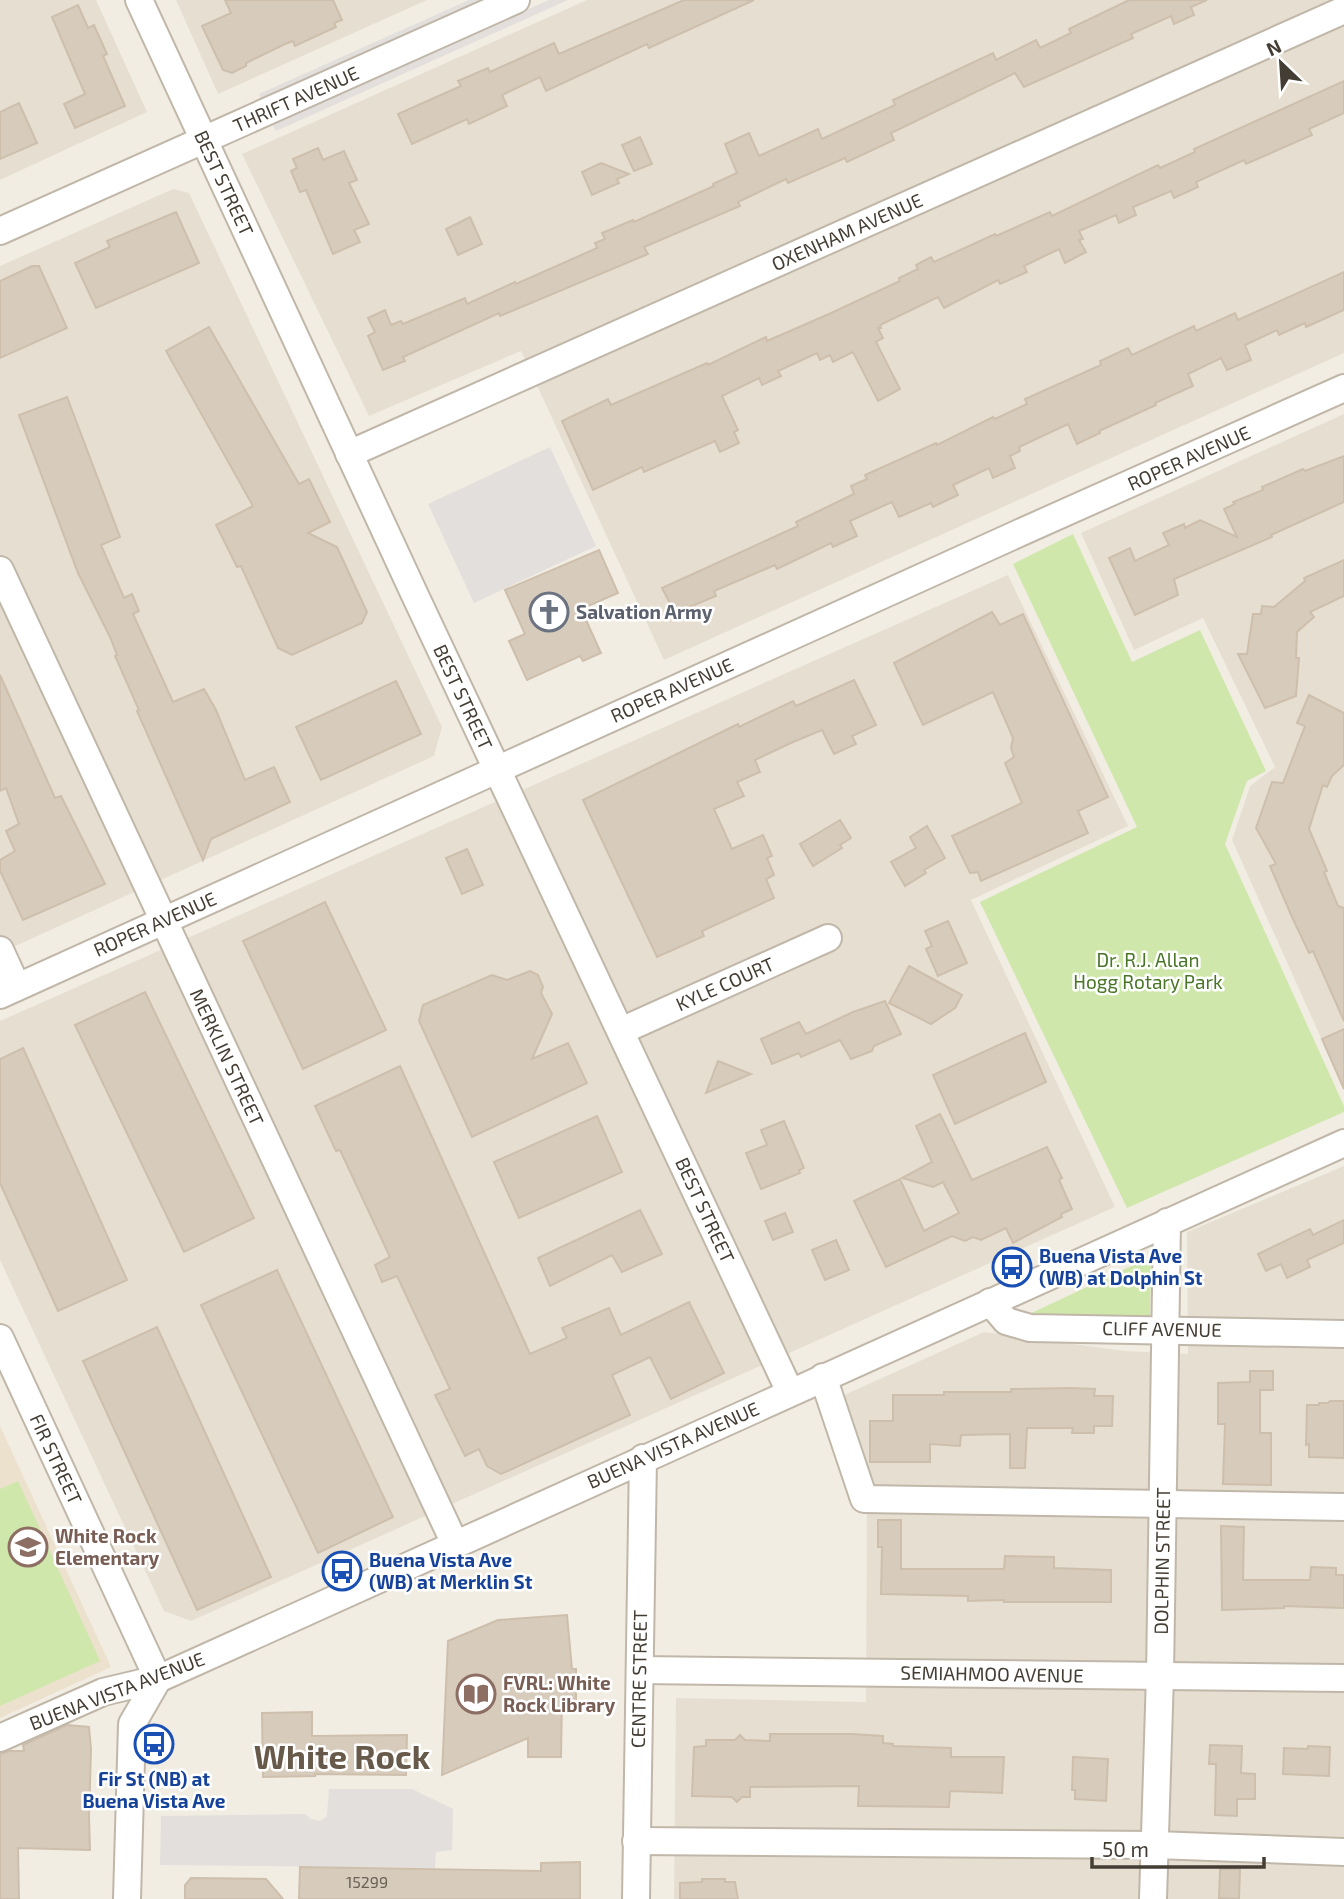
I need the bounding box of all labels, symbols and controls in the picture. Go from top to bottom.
north arrow [1246,28,1316,98]
text: N [1263,34,1285,60]
street label: THRIFT AVENUE [229,61,362,137]
street label: BEST STREET [190,126,259,239]
street label: OXENHAM AVENUE [768,188,926,275]
street label: ROPER AVENUE [1124,420,1254,495]
church icon: Salvation Army [528,591,570,633]
place label: Salvation Army [576,600,713,624]
street label: BEST STREET [429,640,498,753]
street label: ROPER AVENUE [607,652,737,727]
street label: ROPER AVENUE [90,886,220,961]
park label: Dr. R.J. Allan Hogg Rotary Park [1073,948,1223,993]
street label: KYLE COURT [672,952,778,1015]
street label: MERKLIN STREET [186,985,269,1129]
street label: BEST STREET [671,1153,740,1266]
place label: Buena Vista Ave (WB) at Dolphin St [1039,1244,1203,1289]
bus stop icon: Buena Vista Ave (WB) at Dolphin St [991,1246,1033,1288]
street label: CLIFF AVENUE [1102,1316,1222,1341]
street label: BUENA VISTA AVENUE [583,1396,762,1493]
street label: FIR STREET [26,1410,87,1508]
street label: DOLPHIN STREET [1149,1487,1174,1635]
place label: White Rock Elementary [55,1524,160,1570]
school or university icon: White Rock Elementary [7,1526,49,1568]
place label: Buena Vista Ave (WB) at Merklin St [369,1548,533,1593]
bus stop icon: Buena Vista Ave (WB) at Merklin St [321,1550,363,1592]
street label: CENTRE STREET [626,1610,651,1748]
street label: BUENA VISTA AVENUE [26,1646,208,1735]
street label: SEMIAHMOO AVENUE [900,1660,1084,1687]
place label: FVRL: White Rock Library [503,1671,615,1717]
library icon: FVRL: White Rock Library [455,1673,497,1715]
bus stop icon: Fir St (NB) at Buena Vista Ave [133,1723,175,1765]
district label: White Rock [254,1736,431,1776]
place label: Fir St (NB) at Buena Vista Ave [82,1767,226,1812]
scale bar [1092,1826,1264,1870]
text: 50 m [1102,1836,1149,1861]
house number: 15299 [346,1872,388,1891]

